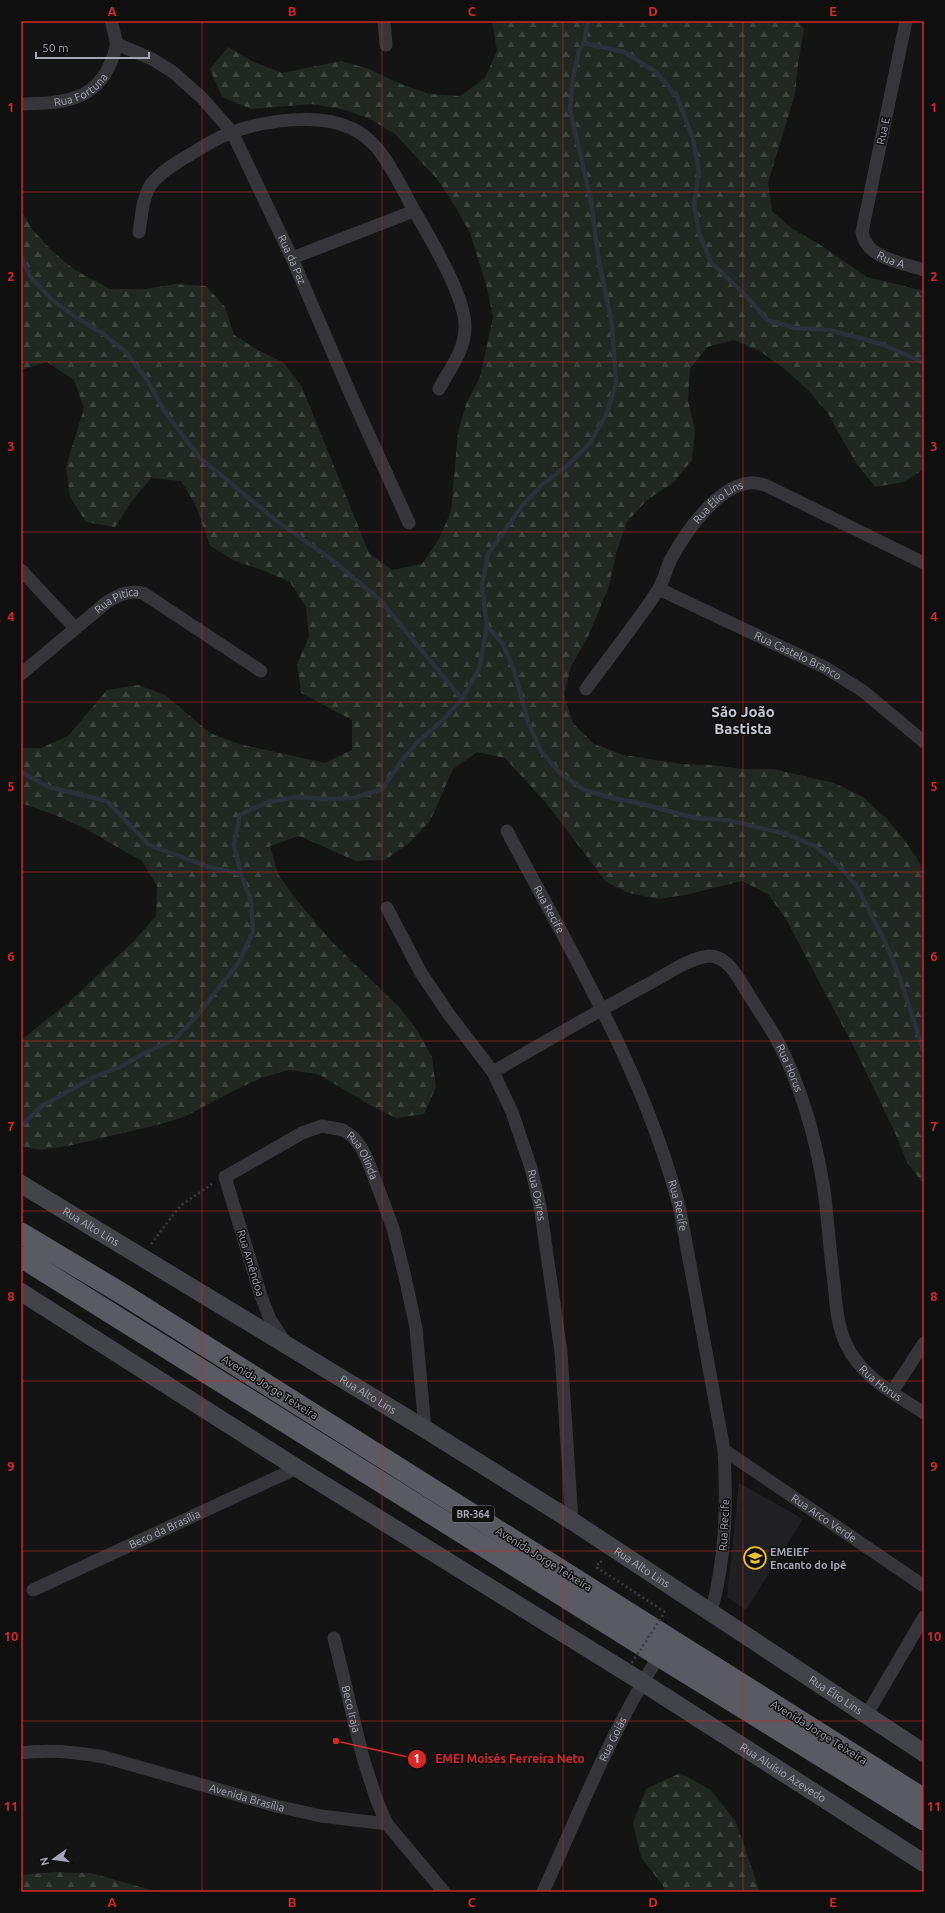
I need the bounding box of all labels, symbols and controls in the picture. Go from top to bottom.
text: A [107,4,117,18]
text: B [288,4,297,18]
text: C [468,4,477,18]
text: D [648,4,658,18]
text: E [829,4,837,18]
scale bar [36,34,149,60]
text: 50 m [42,41,69,54]
street label: Rua Fortuna [53,71,110,108]
text: 1 [7,100,15,114]
text: 1 [930,100,938,114]
street label: Rua E [874,116,892,146]
street label: Rua da Paz [276,233,309,286]
street label: Rua A [875,249,907,270]
text: 2 [7,269,15,283]
text: 2 [930,269,938,283]
text: 3 [7,439,15,453]
text: 3 [930,439,938,453]
street label: Rua Élio Lins [691,478,745,526]
street label: Rua Pitica [92,586,139,616]
text: 4 [7,609,15,623]
text: 4 [930,609,938,623]
street label: Rua Castelo Branco [753,629,844,682]
district label: São João Bastista [711,703,775,737]
text: 5 [7,779,15,793]
text: 5 [930,779,938,793]
street label: Rua Recife [531,883,567,935]
text: 6 [7,949,15,963]
text: 6 [930,949,938,963]
street label: Rua Horus [774,1042,805,1094]
text: 7 [7,1119,15,1133]
text: 7 [930,1119,938,1133]
street label: Rua Olinda [345,1129,380,1181]
street label: Rua Osires [526,1168,548,1222]
street label: Rua Recife [666,1179,690,1232]
street label: Rua Alto Lins [61,1205,122,1248]
street label: Rua Amêndoa [235,1228,267,1298]
text: 8 [7,1289,15,1303]
text: 8 [930,1289,938,1303]
street label: Avenida Jorge Teixeira [220,1352,320,1422]
street label: Rua Horus [857,1363,904,1403]
street label: Rua Alto Lins [338,1373,399,1416]
text: 9 [7,1459,15,1473]
text: 9 [930,1459,938,1473]
street label: Rua Arco Verde [789,1492,859,1544]
street label: Rua Recife [717,1499,731,1551]
road number: BR-364 [452,1506,494,1522]
street label: Beco da Brasília [127,1508,202,1551]
street label: Avenida Jorge Teixeira [494,1524,594,1594]
street label: Rua Alto Lins [612,1545,672,1590]
school or university icon: EMEIEF Encanto do Ipê [742,1545,768,1571]
place label: EMEIEF Encanto do Ipê [770,1546,846,1571]
text: 10 [4,1629,18,1643]
text: 10 [927,1629,941,1643]
street label: Rua Élio Lins [807,1673,865,1717]
street label: Beco Iraja [340,1684,363,1734]
street label: Avenida Jorge Teixeira [769,1697,869,1767]
street label: Rua Goiás [597,1715,629,1763]
street label: Rua Aluísio Azevedo [738,1741,828,1804]
callout: EMEI Moisés Ferreira Neto [407,1747,593,1771]
text: 1 [414,1752,420,1765]
text: EMEI Moisés Ferreira Neto [435,1752,585,1765]
street label: Avenida Brasília [208,1781,286,1814]
text: 11 [4,1799,18,1813]
text: 11 [927,1799,941,1813]
north arrow [34,1839,74,1879]
text: N [37,1856,51,1867]
text: A [107,1895,117,1909]
text: B [288,1895,297,1909]
text: C [468,1895,477,1909]
text: D [648,1895,658,1909]
text: E [829,1895,837,1909]

